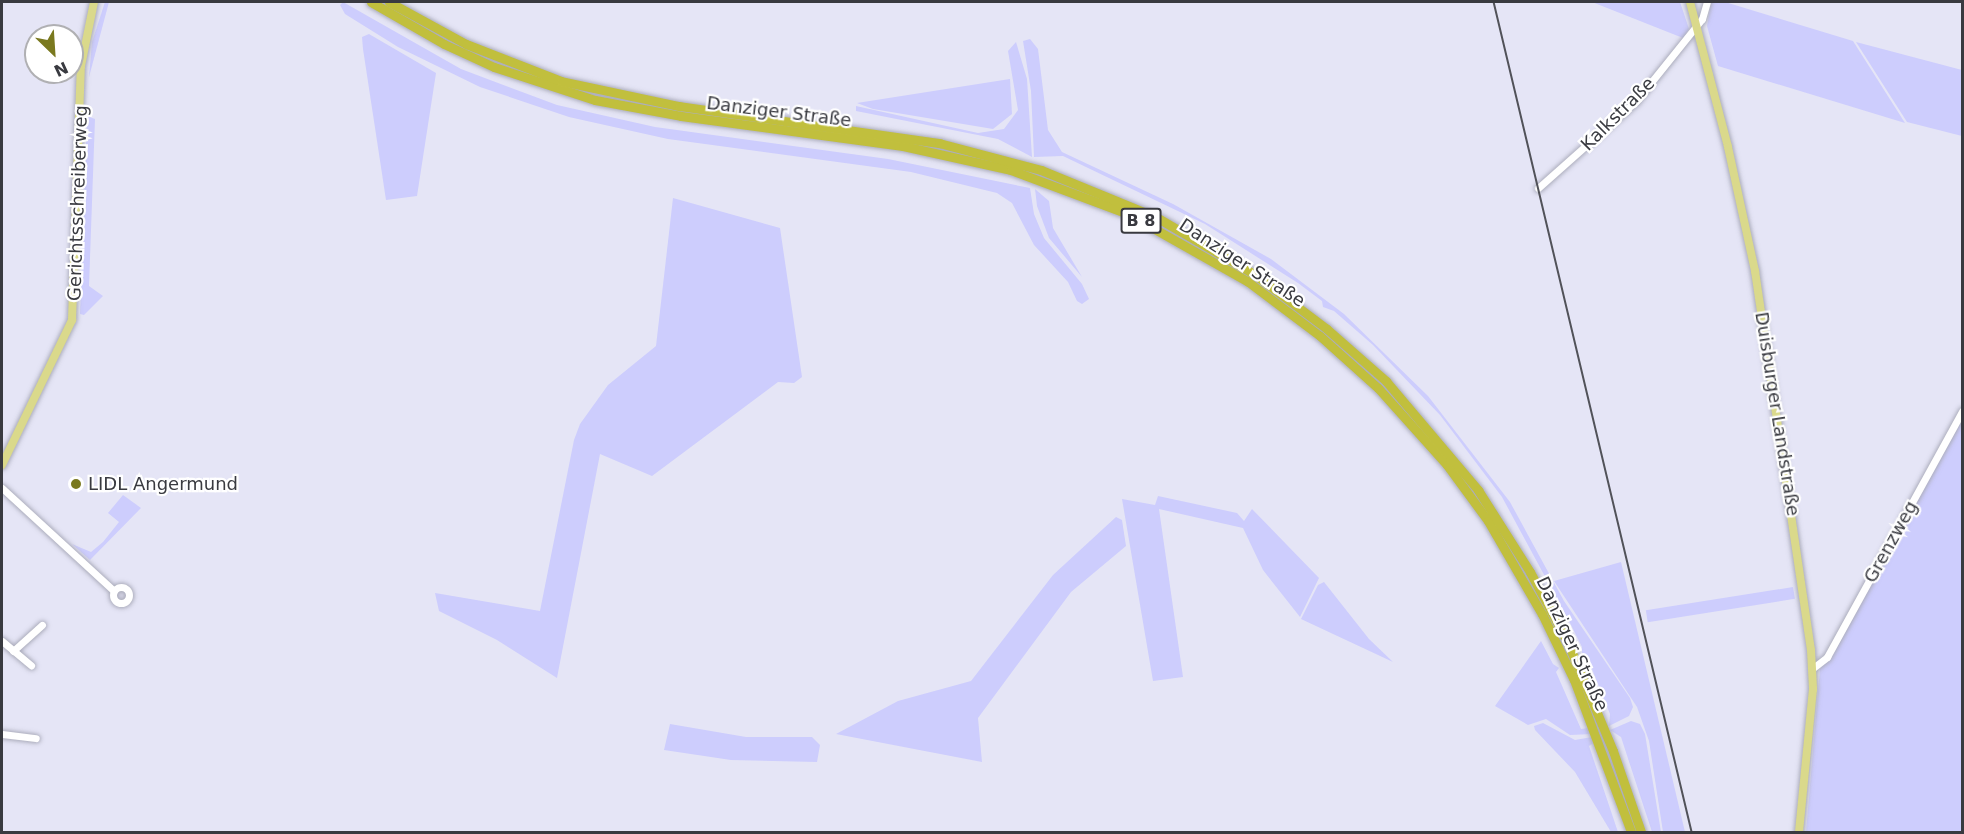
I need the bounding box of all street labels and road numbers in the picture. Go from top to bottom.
street label: Kalkstraße [1577,73,1659,155]
street label: Danziger Straße [705,92,853,132]
street label: Gerichtsschreiberweg [64,105,92,301]
road number: B 8 [1120,208,1162,234]
street label: Danziger Straße [1175,214,1309,312]
street label: Duisburger Landstraße [1750,310,1804,518]
street label: Grenzweg [1860,497,1922,587]
street label: Danziger Straße [1531,573,1613,715]

